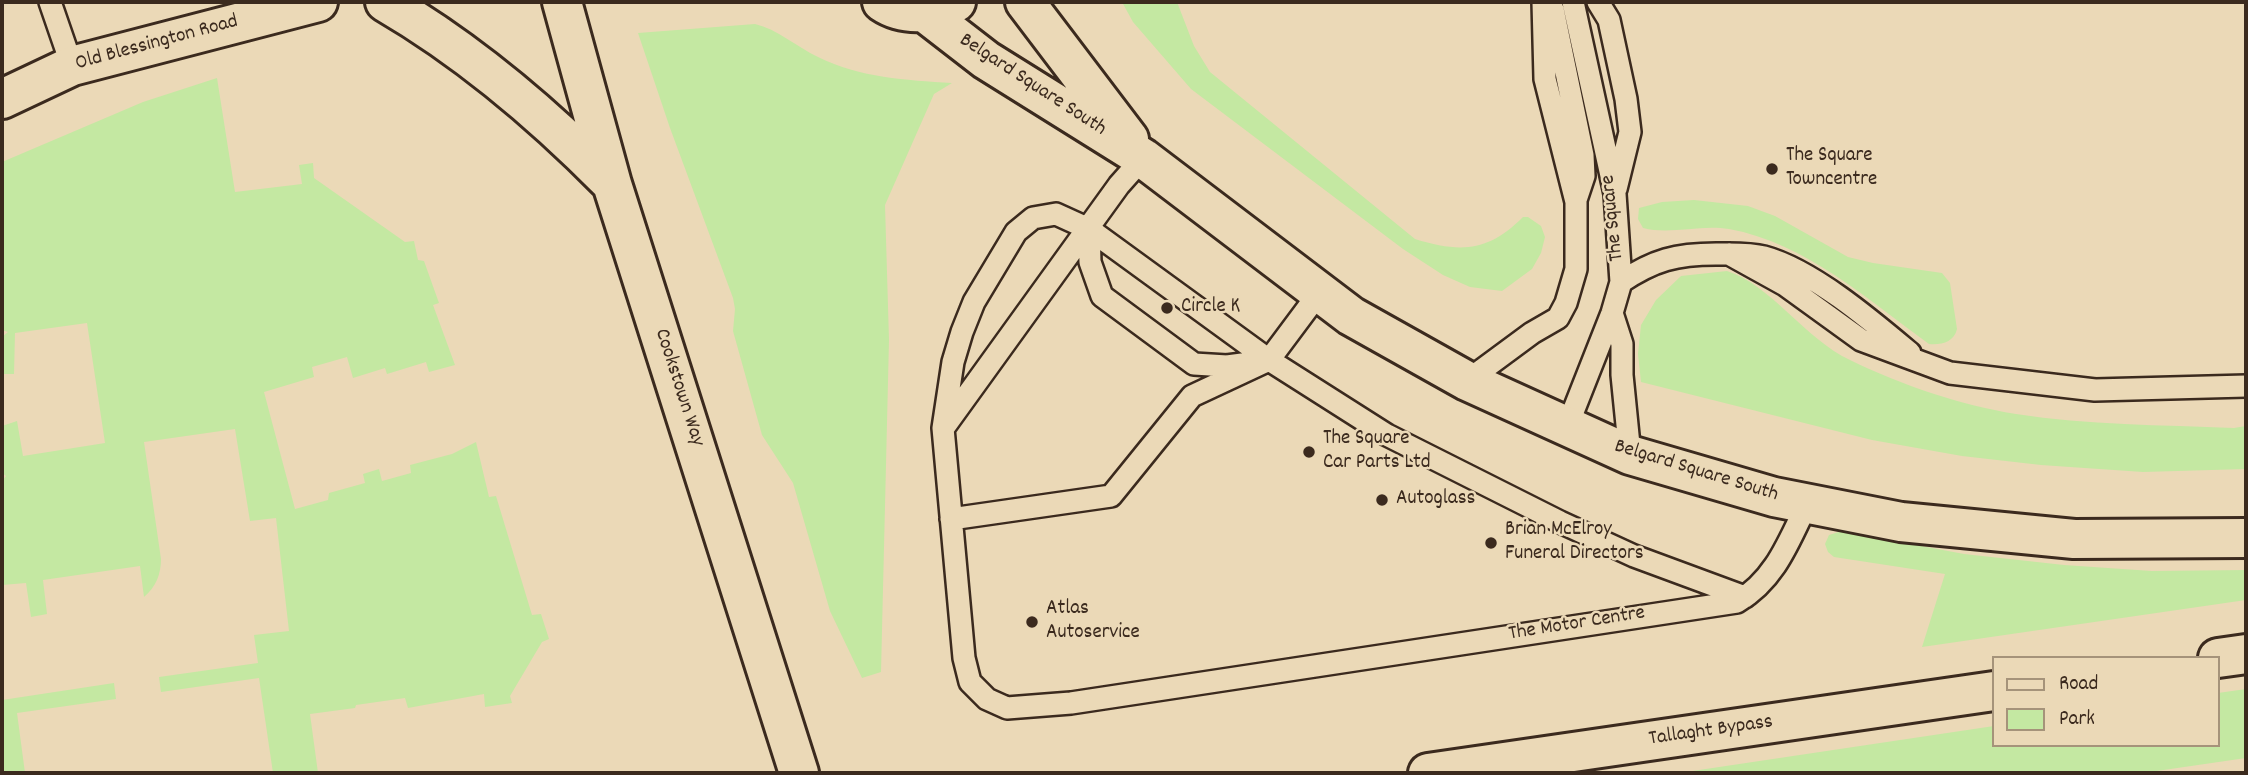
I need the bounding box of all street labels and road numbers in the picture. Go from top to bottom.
street label: Old Blessington Road [73,10,241,78]
street label: Belgard Square South [954,29,1110,143]
street label: The Square [1597,174,1631,262]
street label: Cookstown Way [647,326,709,450]
street label: Belgard Square South [1611,435,1781,509]
street label: The Motor Centre [1507,602,1647,648]
street label: Tallaght Bypass [1647,711,1775,753]

